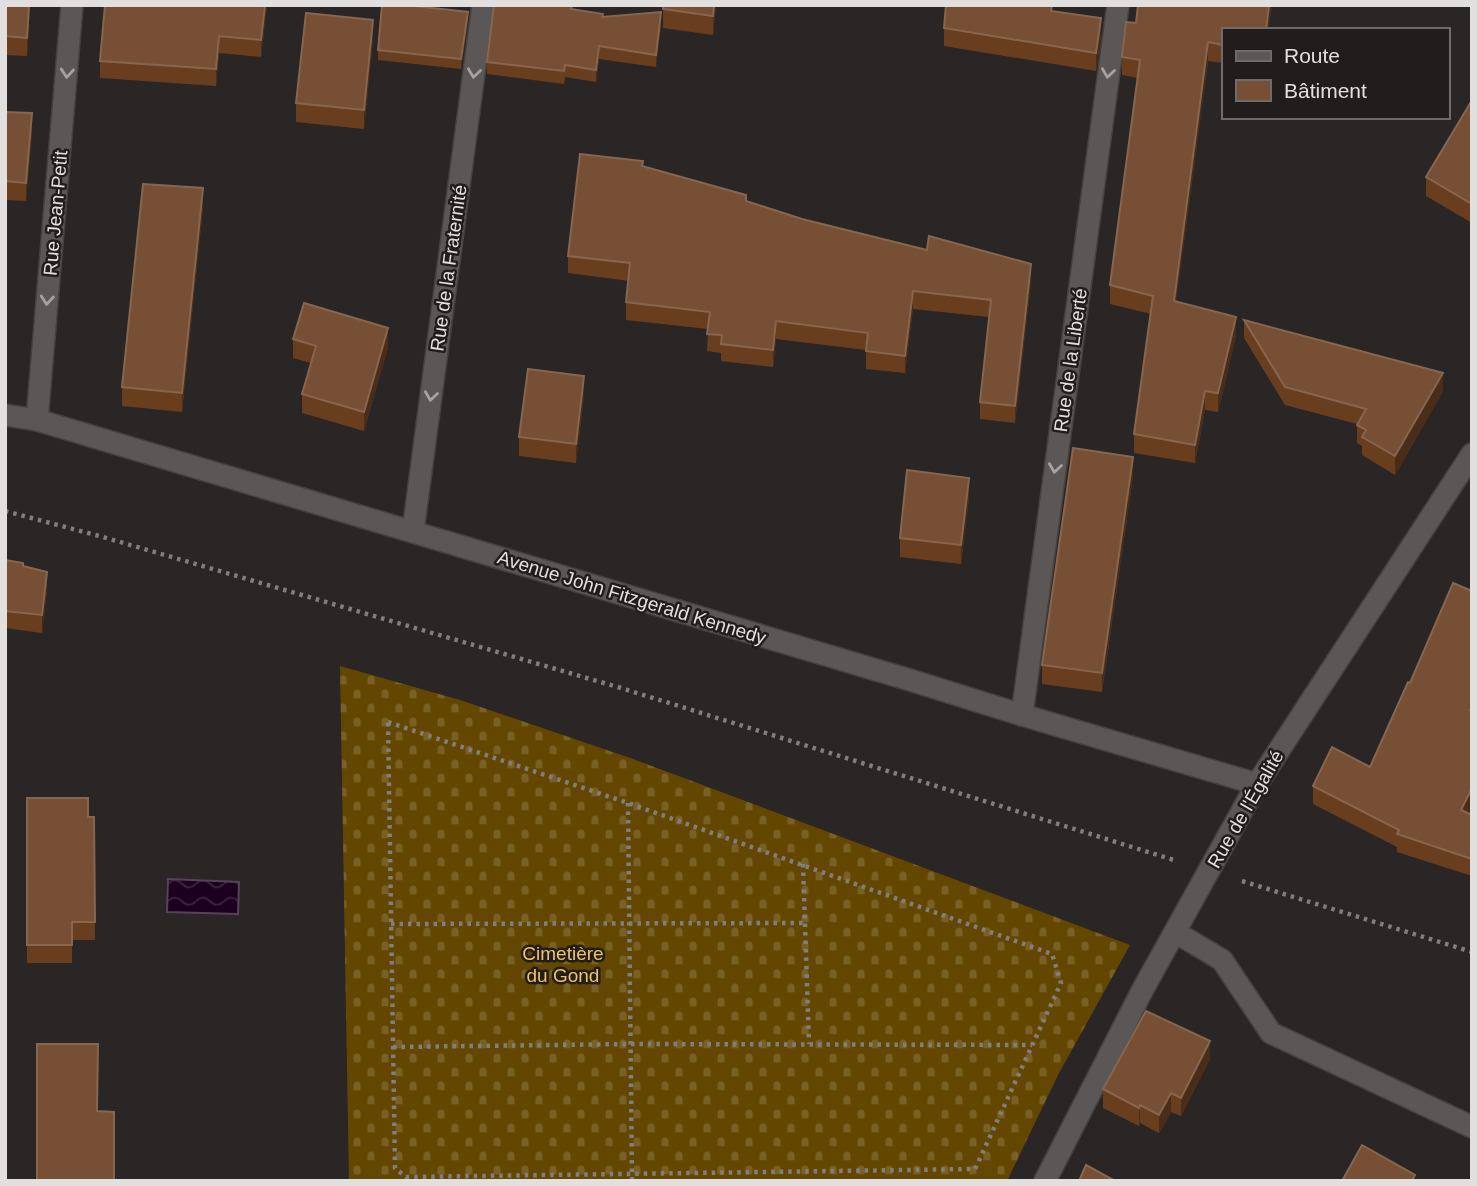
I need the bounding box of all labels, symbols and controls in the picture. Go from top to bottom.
legend [1222,28,1449,119]
text: Route [1284,44,1340,67]
one-way arrow [466,67,481,79]
one-way arrow [1101,67,1116,79]
one-way arrow [60,68,75,79]
text: Bâtiment [1284,79,1367,102]
street label: Rue Jean-Petit [40,149,71,277]
street label: Rue de la Fraternité [426,183,471,353]
street label: Rue de la Liberté [1050,287,1091,433]
one-way arrow [40,295,55,306]
one-way arrow [424,390,439,401]
one-way arrow [1048,462,1063,474]
street label: Avenue John Fitzgerald Kennedy [495,547,769,649]
street label: Rue de l'Égalité [1203,747,1288,872]
park label: Cimetière du Gond [522,943,604,986]

